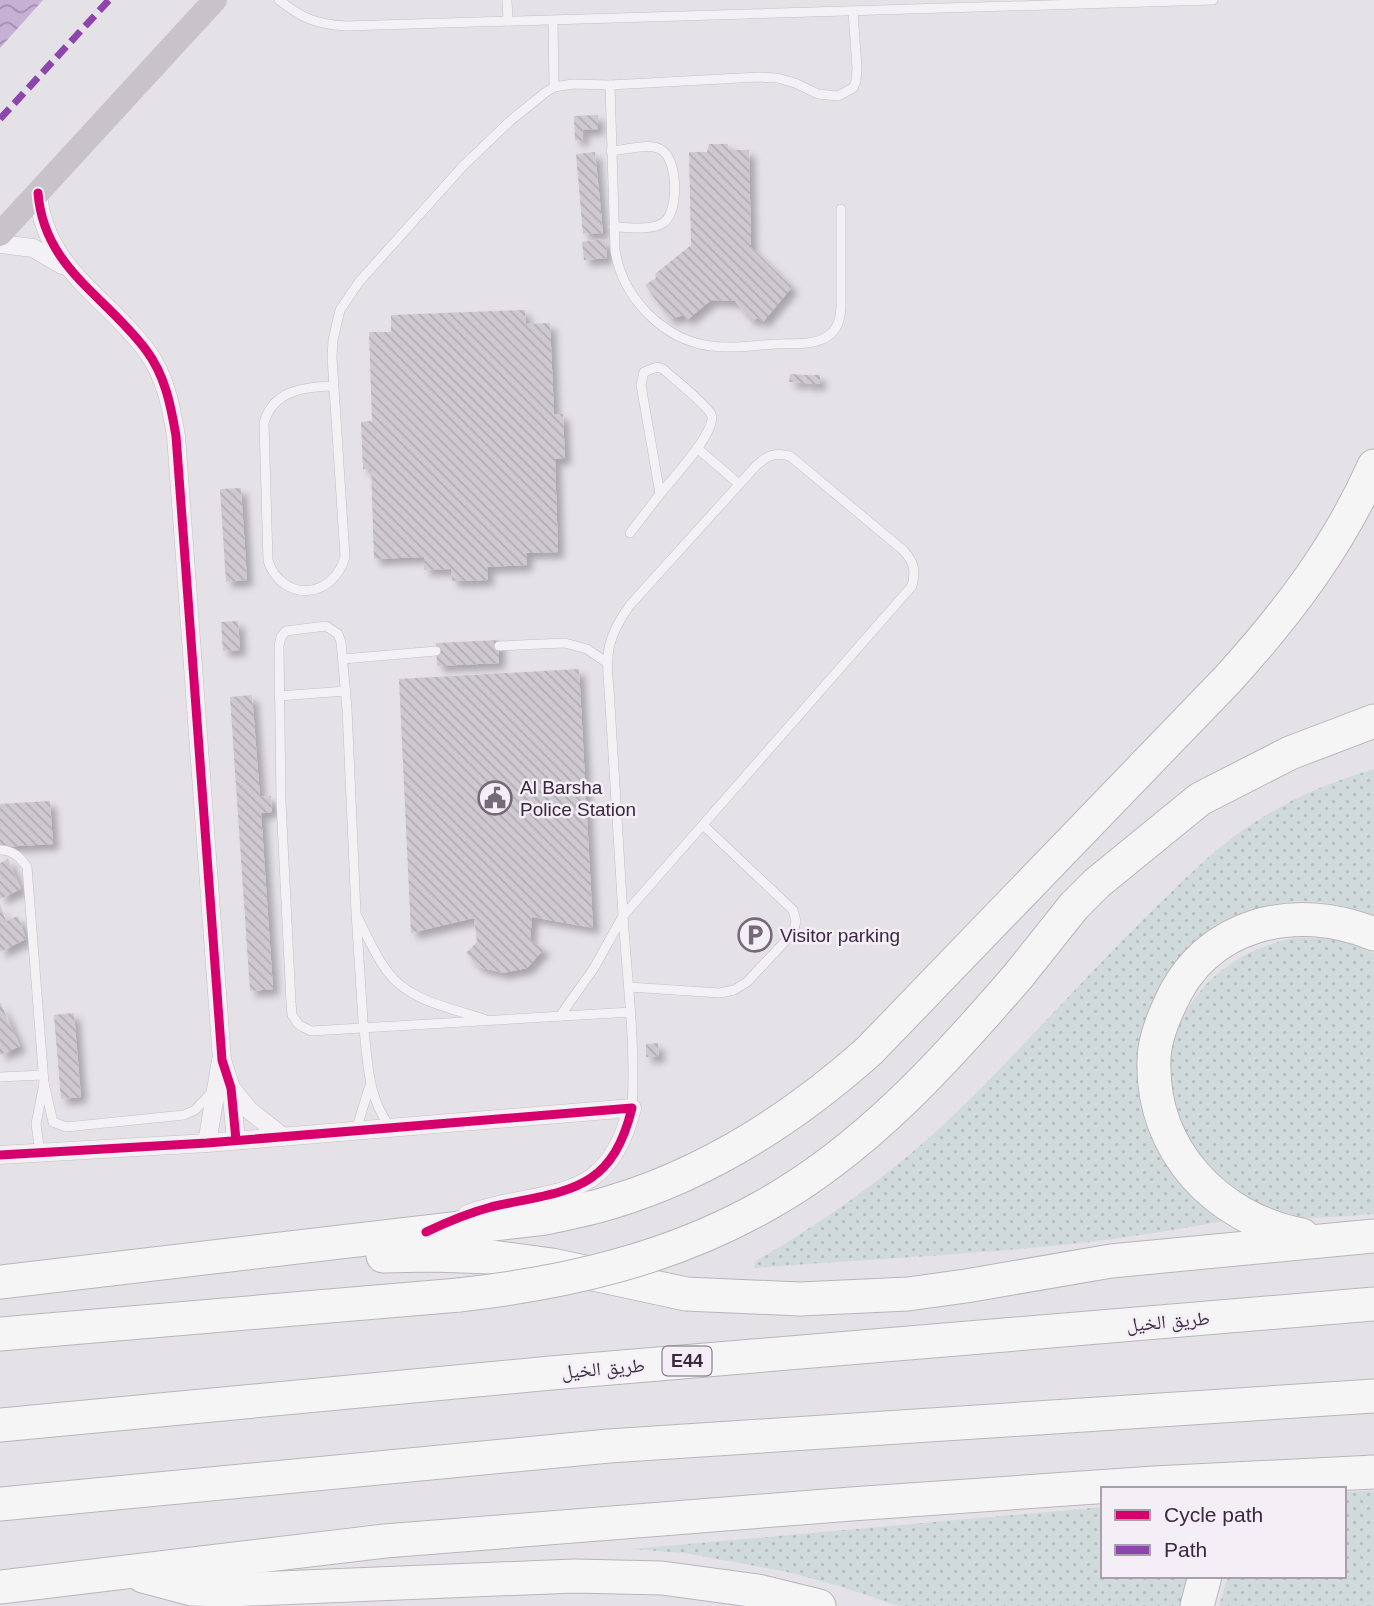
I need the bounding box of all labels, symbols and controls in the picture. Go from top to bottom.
place label: Al Barsha Police Station [520,777,636,820]
public building icon: Al Barsha Police Station [476,779,514,817]
parking icon: Visitor parking [736,916,774,954]
place label: Visitor parking [780,925,900,946]
street label: طريق الخيل [1126,1307,1211,1337]
road number: E44 [662,1346,712,1376]
street label: طريق الخيل [561,1354,646,1384]
legend [1101,1487,1346,1578]
text: Cycle path [1164,1503,1263,1526]
text: Path [1164,1538,1207,1561]

